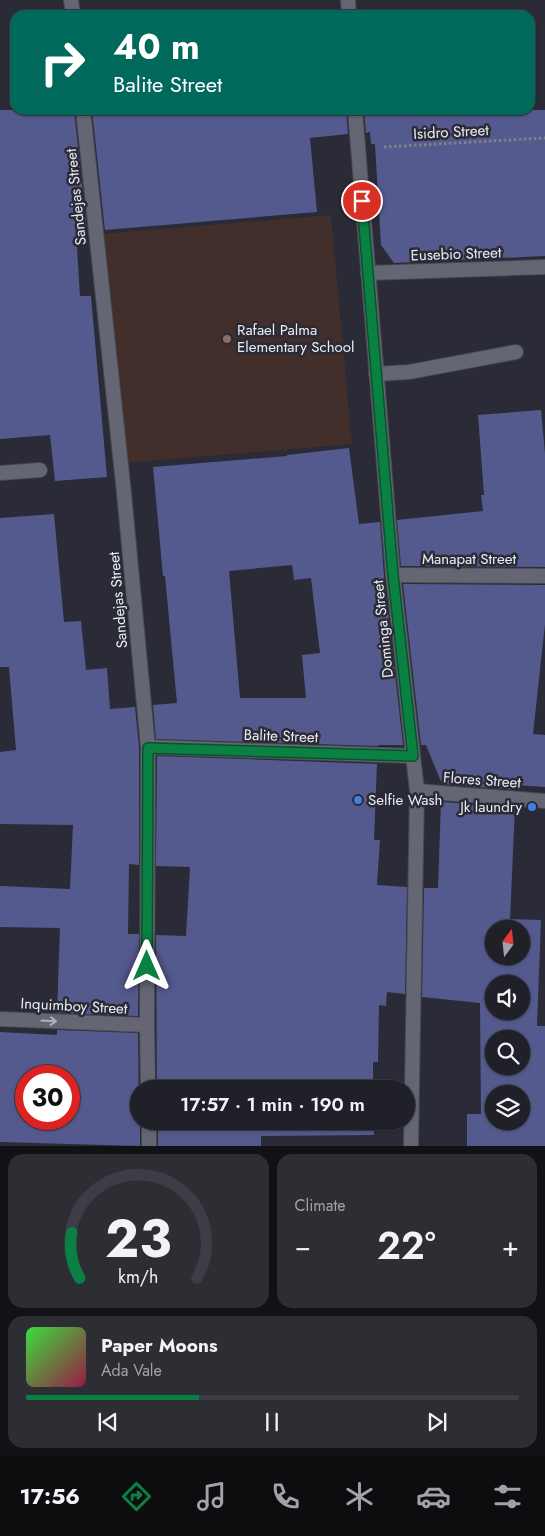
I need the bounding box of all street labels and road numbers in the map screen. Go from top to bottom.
street label: Isidro Street [413,119,490,145]
street label: Sandejas Street [60,147,92,246]
street label: Eusebio Street [410,241,502,267]
street label: Manapat Street [422,548,516,570]
street label: Sandejas Street [103,550,133,649]
street label: Dominga Street [367,579,399,679]
street label: Balite Street [243,724,319,748]
street label: Flores Street [442,766,522,794]
street label: Inquimboy Street [20,992,128,1020]

